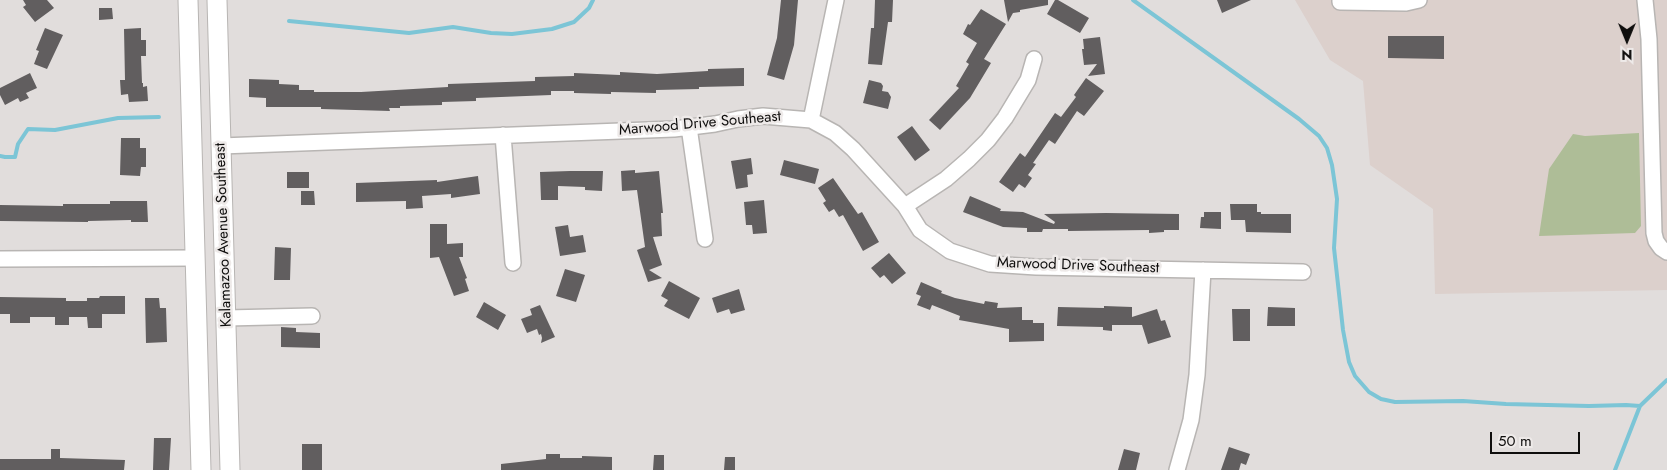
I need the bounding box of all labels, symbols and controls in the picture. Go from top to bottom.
north arrow [1602,15,1652,65]
text: N [1621,45,1633,65]
street label: Marwood Drive Southeast [618,108,782,140]
street label: Kalamazoo Avenue Southeast [212,143,236,327]
street label: Marwood Drive Southeast [996,254,1160,278]
scale bar [1492,422,1582,454]
text: 50 m [1498,430,1532,452]

